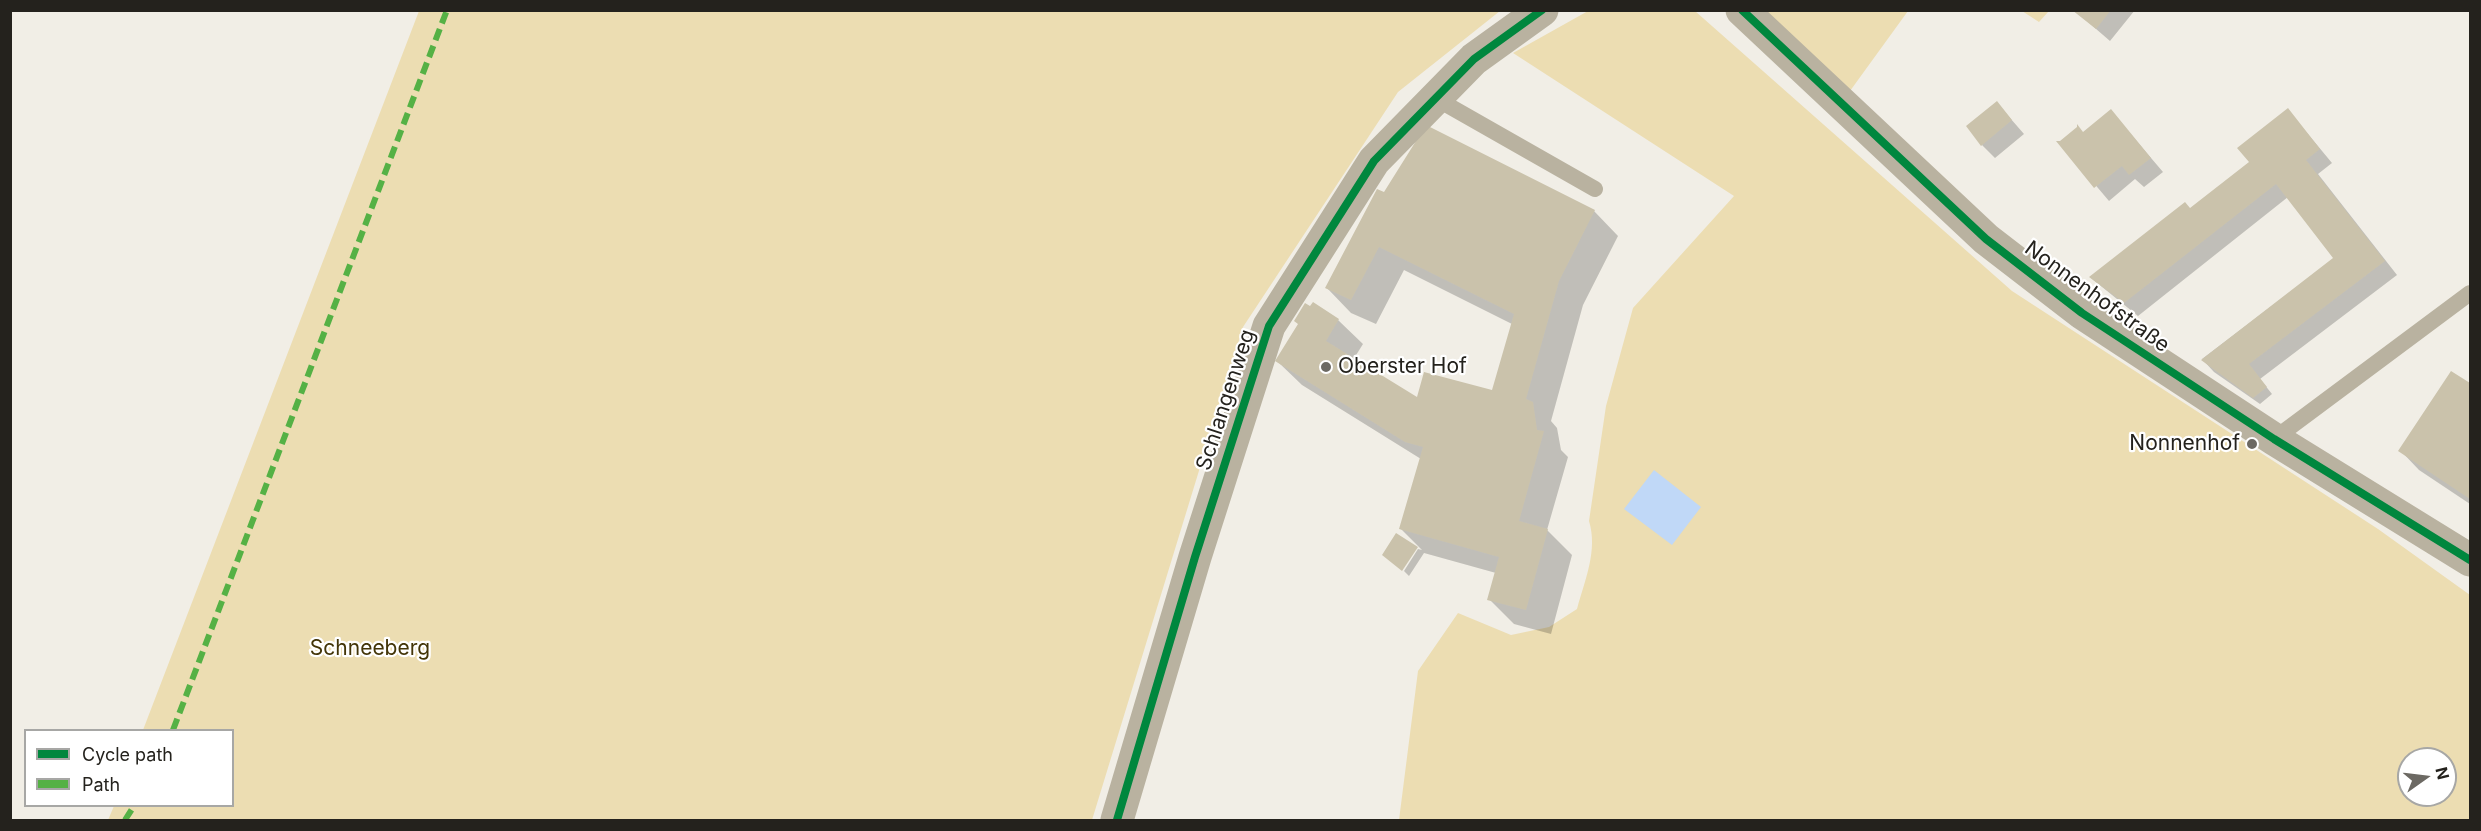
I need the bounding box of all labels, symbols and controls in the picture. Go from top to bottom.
street label: Nonnenhofstraße [2020,236,2174,358]
street label: Schlangenweg [1191,326,1261,474]
place label: Oberster Hof [1338,354,1467,380]
marker: Oberster Hof [1319,360,1333,374]
place label: Nonnenhof [2129,431,2240,457]
marker: Nonnenhof [2245,437,2259,451]
park label: Schneeberg [310,636,430,662]
legend [24,729,234,807]
text: Cycle path [82,744,173,765]
north arrow [2397,747,2457,807]
text: N [2431,765,2454,781]
text: Path [82,774,120,795]

